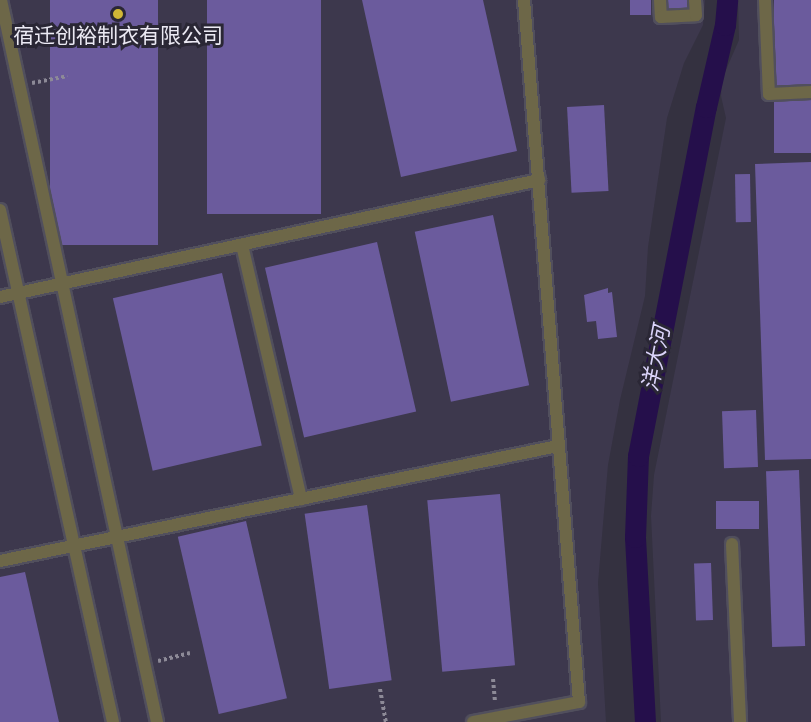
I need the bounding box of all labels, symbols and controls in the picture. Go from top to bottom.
marker: 宿迁创裕制衣有限公司 [111,7,125,21]
place label: 宿迁创裕制衣有限公司 [13,23,223,49]
water label: 洋大河 [638,324,676,394]

